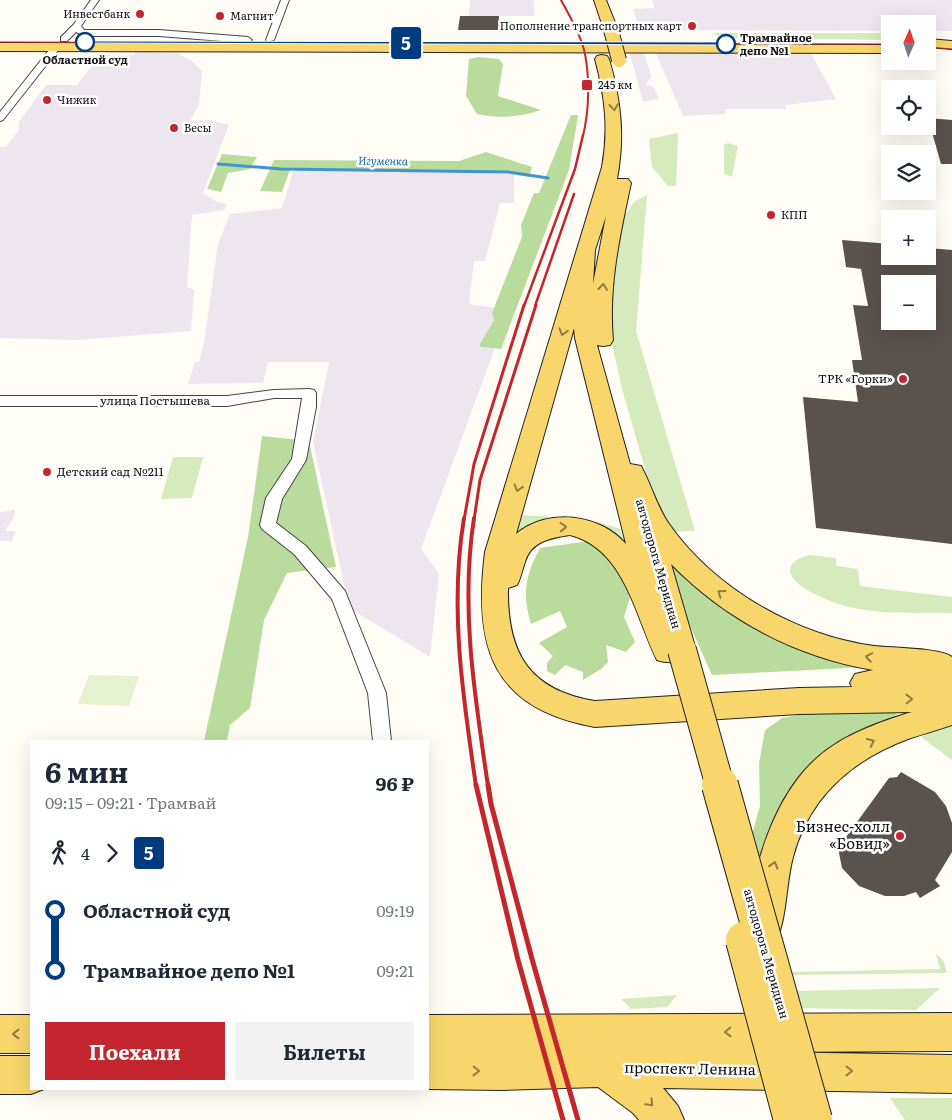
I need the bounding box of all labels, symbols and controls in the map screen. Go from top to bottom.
place label: Инвестбанк [63,5,130,21]
place label: Магнит [230,7,274,23]
marker: Инвестбанк [134,8,146,20]
marker: Магнит [214,10,226,22]
north arrow [881,15,936,70]
map controls [881,15,936,330]
place label: Пополнение транспортных карт [500,17,683,33]
marker: Пополнение транспортных карт [686,20,698,32]
line badge: 5 [390,27,422,59]
text: 5 [401,29,411,56]
place label: Трамвайное депо №1 [740,29,812,58]
marker: Областной суд [75,32,95,52]
marker: Трамвайное депо №1 [716,34,736,54]
place label: Областной суд [42,51,128,67]
place label: 245 км [598,76,632,92]
marker: 245 км [580,78,594,92]
button: locate [881,80,936,135]
place label: Чижик [57,91,97,107]
marker: Чижик [41,94,53,106]
one-way arrow [608,103,619,111]
place label: Весы [184,119,211,135]
marker: Весы [168,122,180,134]
button: layers [881,145,936,200]
water label: Игуменка [358,152,409,168]
place label: КПП [781,206,807,222]
marker: КПП [765,209,777,221]
button: + [881,210,936,265]
button: − [881,275,936,330]
one-way arrow [597,283,608,291]
one-way arrow [559,327,569,335]
place label: ТРК «Горки» [818,369,893,387]
marker: ТРК «Горки» [897,373,909,385]
street label: улица Постышева [100,391,211,409]
place label: Детский сад №211 [57,462,164,480]
marker: Детский сад №211 [41,466,53,478]
one-way arrow [513,483,523,491]
street label: автодорога Меридиан [632,497,686,631]
one-way arrow [559,522,567,533]
one-way arrow [717,590,727,599]
one-way arrow [864,652,873,662]
one-way arrow [906,694,913,704]
one-way arrow [866,738,875,749]
text: 6 мин [45,750,128,792]
text: 96 ₽ [375,769,414,797]
text: 09:15 – 09:21 · Трамвай [45,790,217,814]
place label: Бизнес-холл «Бовид» [796,814,890,854]
marker: Бизнес-холл «Бовид» [894,830,906,842]
icon: walk [45,839,73,867]
icon: forward [98,839,126,867]
text: 5 [144,839,154,866]
text: 4 [81,841,90,865]
one-way arrow [768,861,778,869]
street label: автодорога Меридиан [740,887,794,1021]
text: Областной суд [83,896,230,924]
text: 09:19 [376,898,414,922]
text: Трамвайное депо №1 [83,956,295,984]
text: 09:21 [377,958,414,982]
button: Поехали [45,1022,225,1080]
button: Билеты [235,1022,414,1080]
one-way arrow [724,1027,732,1037]
one-way arrow [11,1029,19,1039]
street label: проспект Ленина [624,1055,757,1080]
one-way arrow [472,1065,480,1076]
one-way arrow [845,1066,853,1076]
one-way arrow [644,1097,653,1106]

